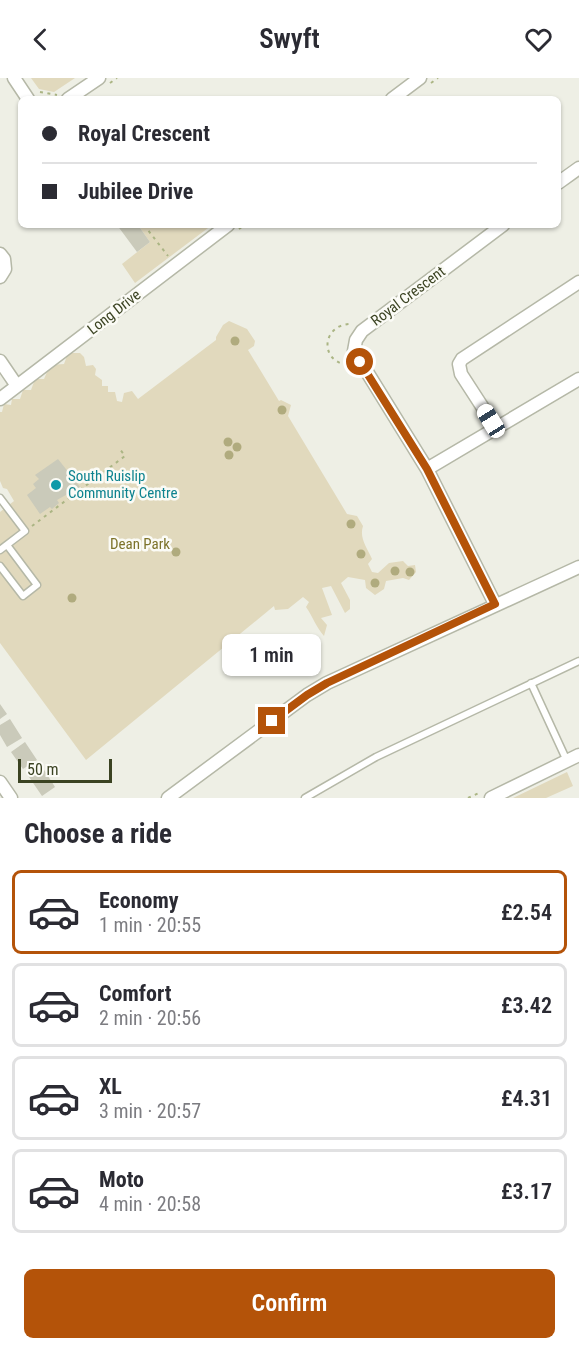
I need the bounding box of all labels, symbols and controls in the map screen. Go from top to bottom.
icon: back [24,23,57,56]
text: Swyft [259,23,320,55]
icon: heart [522,23,555,56]
text: Royal Crescent [78,121,210,146]
text: Jubilee Drive [78,179,193,204]
street label: Royal Crescent [367,262,449,330]
street label: Long Drive [84,286,144,338]
route start [346,348,373,375]
car [474,401,508,441]
place label: South Ruislip Community Centre [68,467,177,502]
marker: South Ruislip Community Centre [49,478,63,492]
park label: Dean Park [110,535,170,553]
callout: 1 min [222,634,322,676]
text: 1 min [249,643,294,667]
route end [258,707,285,734]
scale bar [18,756,112,784]
text: 50 m [27,760,59,779]
text: Choose a ride [24,818,172,850]
icon: car [27,885,81,939]
text: Economy [99,888,179,913]
text: £2.54 [501,900,552,925]
text: 1 min · 20:55 [99,913,201,937]
icon: car [27,978,81,1032]
text: Comfort [99,981,172,1006]
text: £3.42 [501,993,552,1018]
text: 2 min · 20:56 [99,1006,201,1030]
icon: car [27,1071,81,1125]
text: XL [99,1074,122,1099]
text: £4.31 [501,1086,552,1111]
text: 3 min · 20:57 [99,1099,201,1123]
icon: car [27,1164,81,1218]
text: Moto [99,1167,144,1192]
text: £3.17 [501,1179,552,1204]
text: 4 min · 20:58 [99,1192,201,1216]
button: Confirm [24,1269,555,1338]

